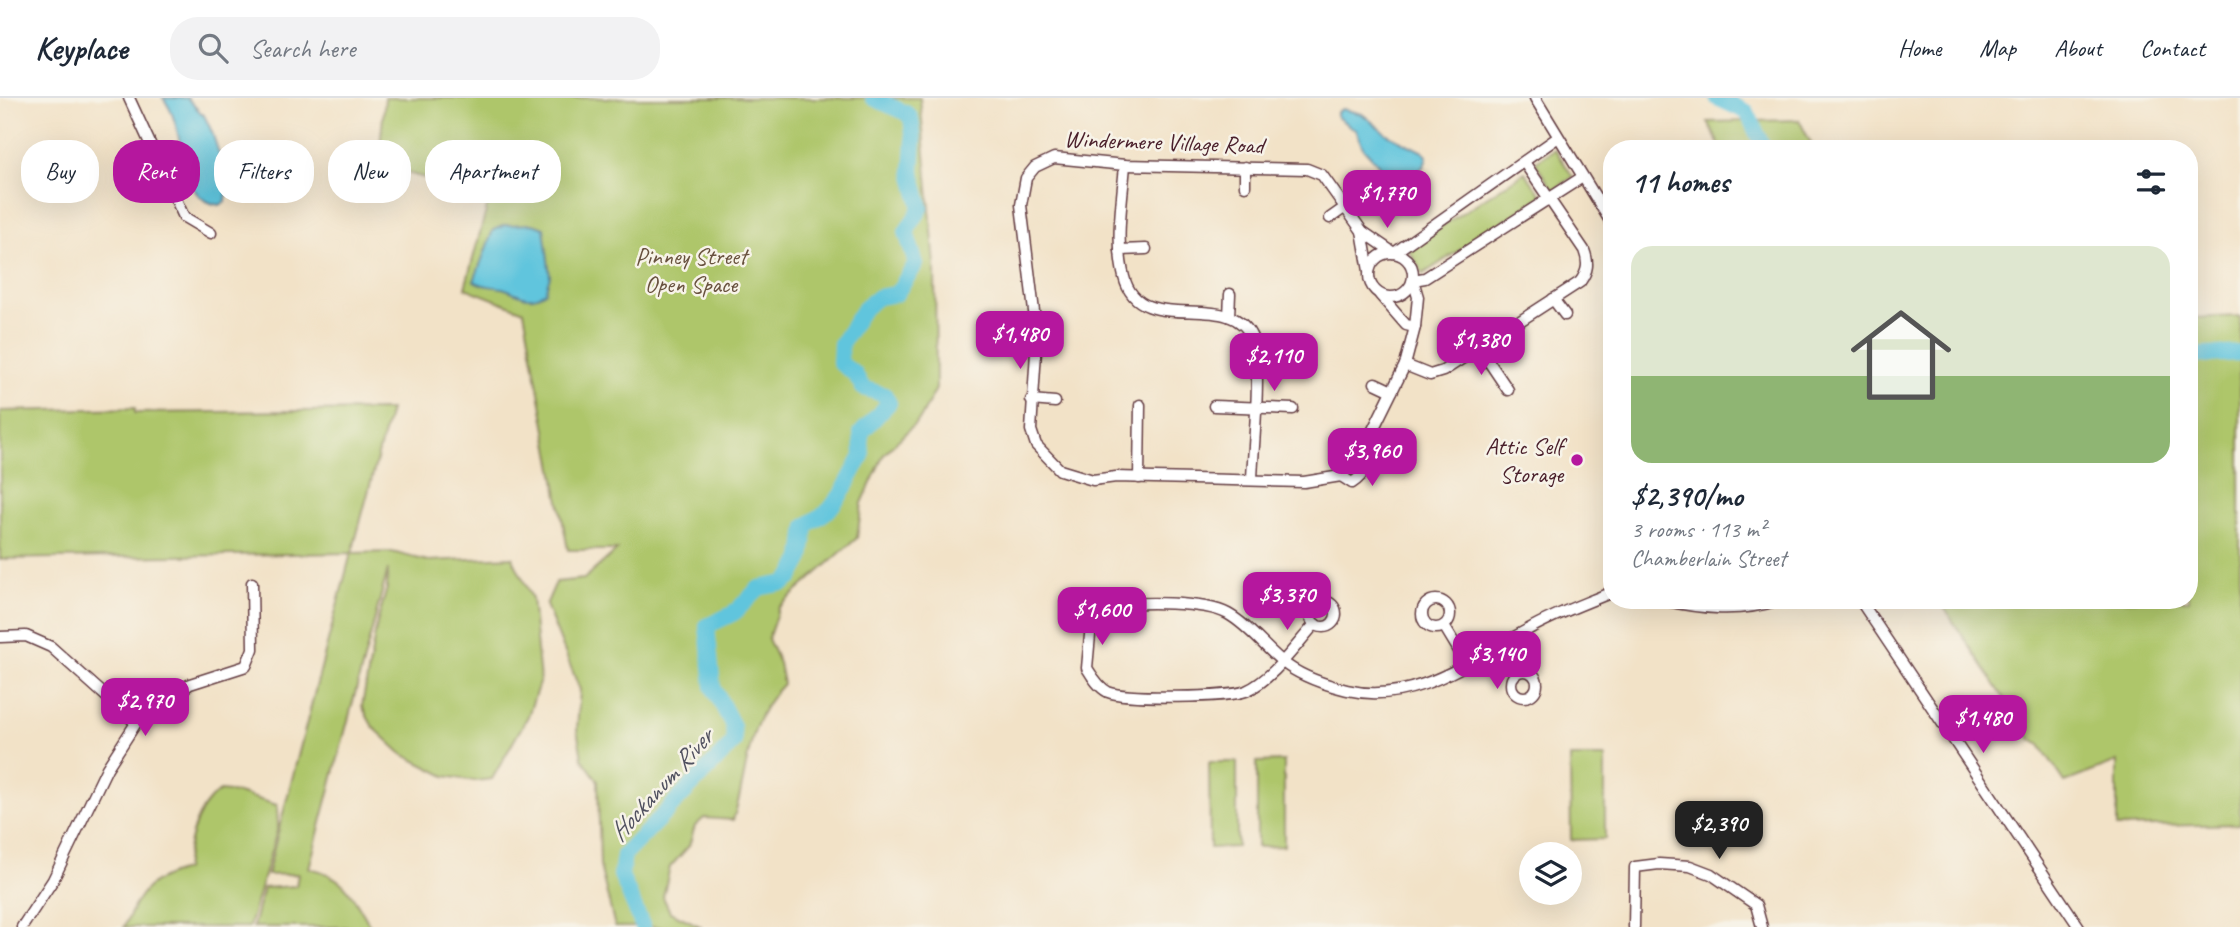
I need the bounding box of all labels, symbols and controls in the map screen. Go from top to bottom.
search box [170,17,660,80]
text: Keyplace [35,27,128,69]
icon: search [194,29,232,67]
text: Search here [250,32,356,65]
text: Home [1898,33,1941,63]
text: Map [1979,33,2016,63]
text: About [2054,33,2102,63]
text: Contact [2140,33,2205,63]
street label: Windermere Village Road [1064,124,1268,161]
chip: Buy [21,140,99,203]
chip: Rent [113,140,200,203]
chip: Filters [214,140,314,203]
chip: New [328,140,411,203]
chip: Apartment [425,140,561,203]
text: 11 homes [1631,163,1729,201]
icon: filters [2132,163,2170,201]
pin: $1,770 [1330,170,1444,230]
text: $1,770 [1359,178,1415,207]
park label: Pinney Street Open Space [635,241,750,299]
icon: home [1838,292,1964,418]
pin: $1,480 [963,312,1077,371]
pin: $1,380 [1424,317,1538,377]
text: $1,480 [992,319,1048,348]
text: $1,380 [1453,325,1509,354]
pin: $2,110 [1217,334,1331,393]
text: $2,110 [1246,341,1302,370]
pin: $3,960 [1315,428,1429,488]
place label: Attic Self Storage [1485,431,1568,489]
text: $3,960 [1344,436,1400,465]
marker: Attic Self Storage [1569,452,1585,468]
text: $2,390/mo [1631,477,1743,515]
text: 3 rooms · 113 m² [1631,515,1766,544]
text: Chamberlain Street [1631,544,1786,573]
pin: $3,370 [1230,573,1344,632]
text: $3,370 [1259,580,1315,609]
pin: $1,600 [1045,588,1159,647]
text: $1,600 [1074,595,1130,624]
pin: $3,140 [1440,632,1554,691]
text: $3,140 [1469,639,1525,668]
pin: $2,970 [88,678,202,738]
text: $2,970 [117,686,173,715]
pin: $1,480 [1926,696,2040,755]
text: $1,480 [1955,703,2011,732]
water label: Hockanum River [602,718,723,848]
pin: $2,390 [1662,802,1776,861]
text: $2,390 [1691,809,1747,838]
map controls [1519,842,1582,905]
button: layers [1519,842,1582,905]

